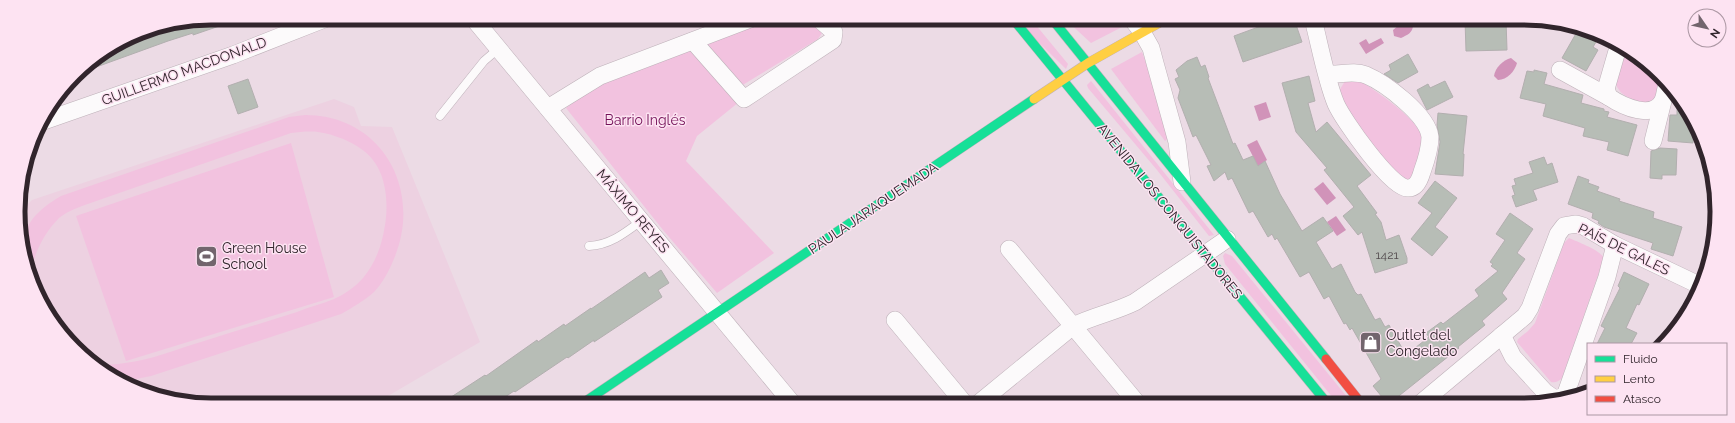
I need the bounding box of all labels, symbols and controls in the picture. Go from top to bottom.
north arrow [1687,8,1727,48]
text: N [1707,26,1723,40]
street label: GUILLERMO MACDONALD [99,34,269,108]
park label: Barrio Inglés [605,112,686,128]
street label: AVENIDA LOS CONQUISTADORES [1094,120,1246,302]
street label: PAULA JARAQUEMADA [805,158,941,257]
street label: MÁXIMO REYES [593,165,674,256]
street label: PAÍS DE GALES [1576,219,1673,278]
place label: Green House School [222,240,307,272]
sports icon: Green House School [193,243,219,269]
house number: 1421 [1375,248,1399,262]
place label: Outlet del Congelado [1386,327,1457,359]
shop icon: Outlet del Congelado [1357,330,1383,356]
legend [1587,343,1727,415]
text: Fluido [1623,352,1658,366]
text: Lento [1623,372,1655,386]
text: Atasco [1623,392,1661,406]

